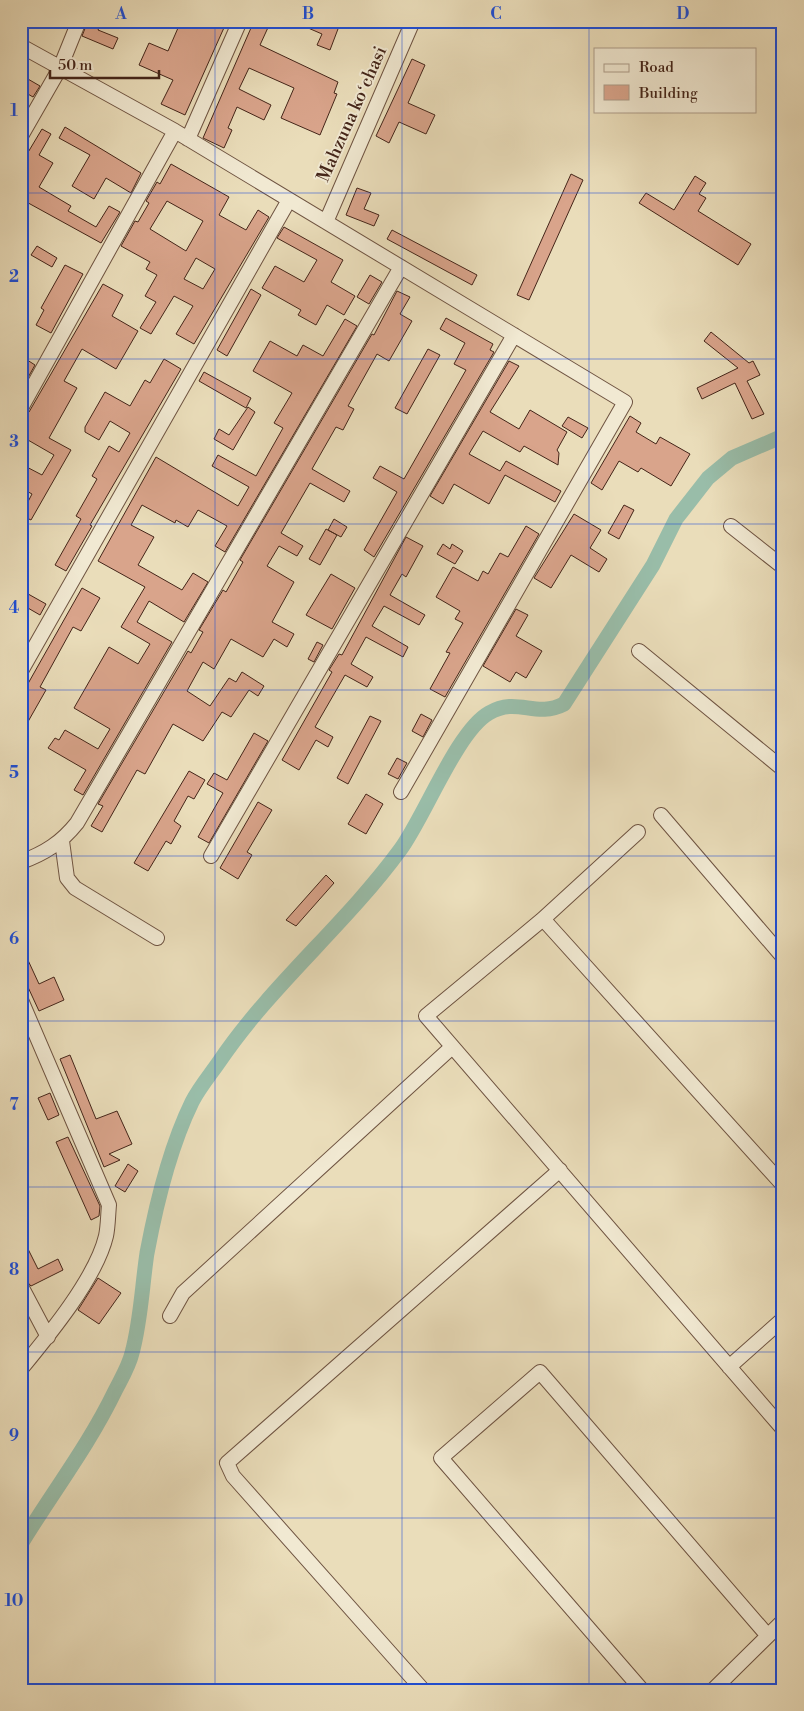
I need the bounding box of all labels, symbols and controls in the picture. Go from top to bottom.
text: A [114,4,127,24]
text: B [302,4,314,24]
text: C [490,4,502,24]
text: D [677,4,690,24]
street label: Mahzuna koʻchasi [312,43,392,185]
scale bar [50,48,159,80]
legend [594,48,756,112]
text: 50 m [58,56,92,75]
text: Road [639,58,674,77]
text: Building [638,84,698,103]
text: 1 [10,101,18,121]
text: 2 [9,267,19,287]
text: 3 [9,432,19,452]
text: 4 [9,598,20,618]
text: 5 [9,763,19,783]
text: 6 [9,929,19,949]
text: 7 [9,1095,19,1115]
text: 8 [9,1260,19,1280]
text: 9 [9,1426,19,1446]
text: 10 [5,1591,23,1611]

